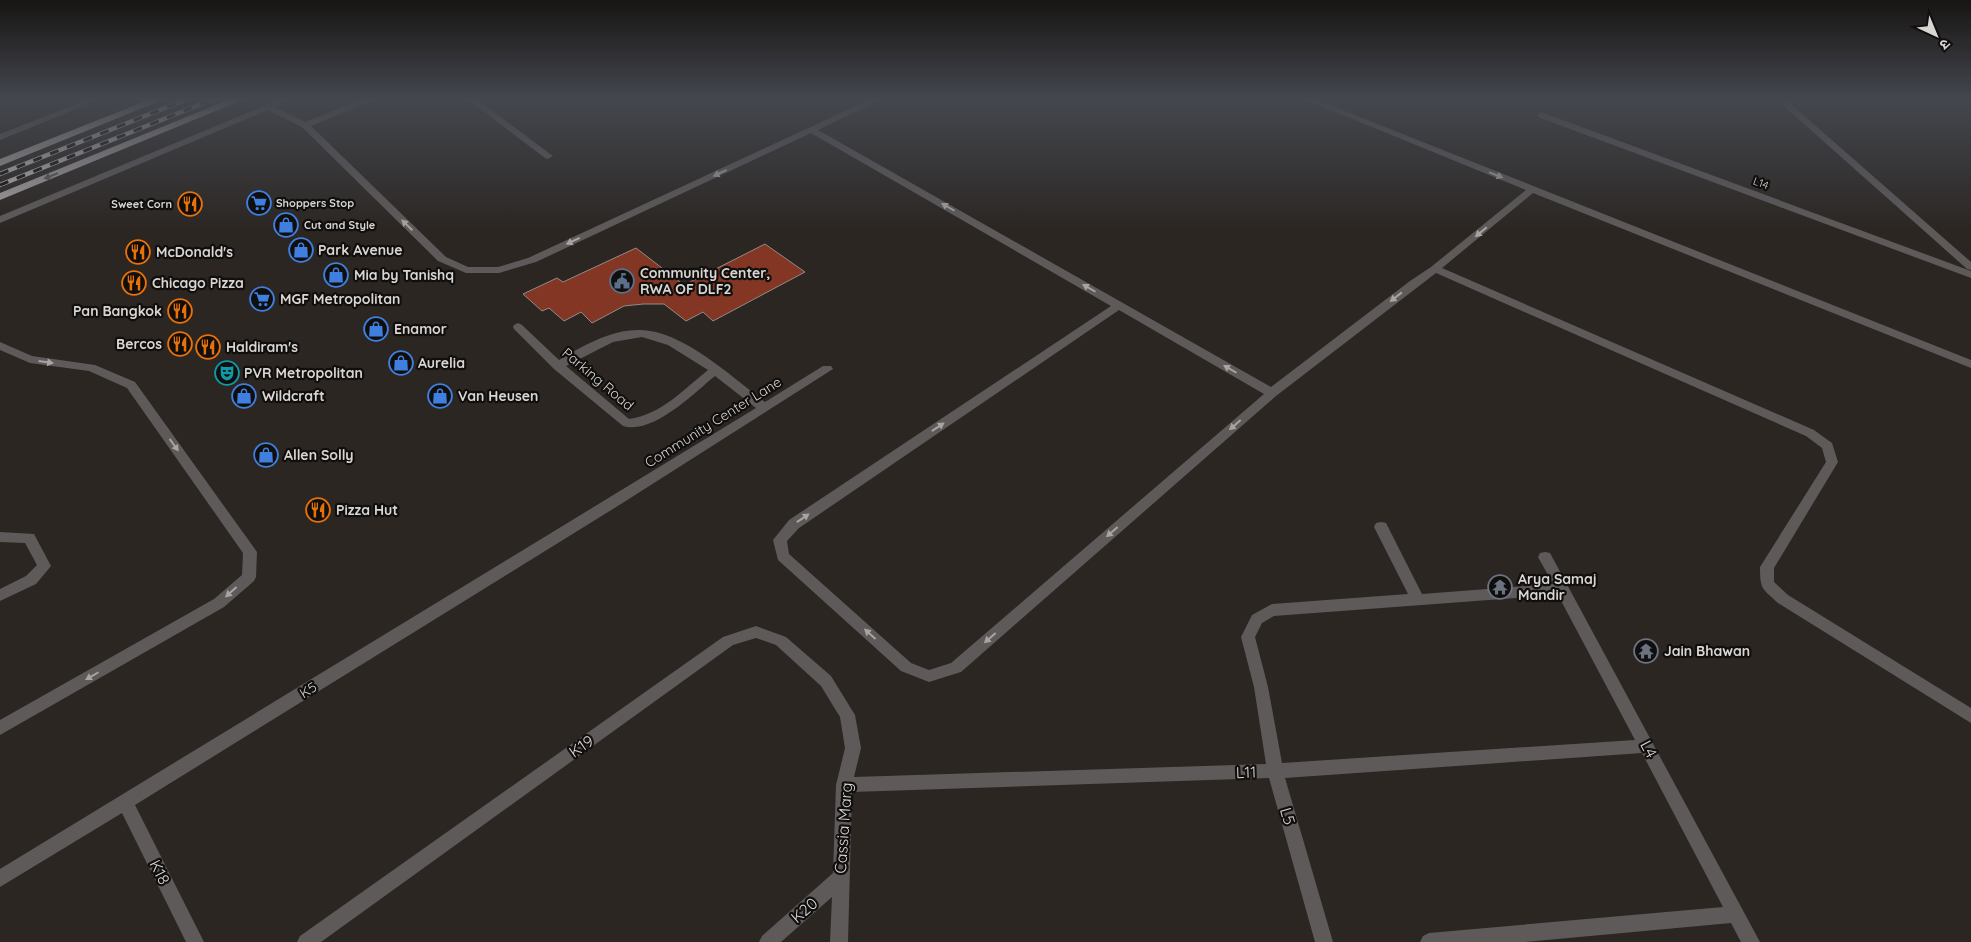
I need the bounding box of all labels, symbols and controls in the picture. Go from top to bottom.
north arrow [1911,10,1961,60]
text: उ [1935,35,1954,54]
one-way arrow [713,169,727,177]
one-way arrow [1489,171,1504,179]
one-way arrow [43,172,58,180]
street label: L14 [1751,174,1771,192]
supermarket icon: Shoppers Stop [246,190,272,216]
restaurant icon: Sweet Corn [177,191,203,217]
place label: Shoppers Stop [276,196,354,210]
place label: Sweet Corn [111,197,172,211]
one-way arrow [941,203,955,212]
shop icon: Cut and Style [273,212,299,238]
place label: Cut and Style [304,218,376,232]
one-way arrow [401,219,413,231]
one-way arrow [1474,226,1487,237]
shop icon: Park Avenue [288,237,314,263]
one-way arrow [566,237,580,245]
restaurant icon: McDonald's [125,239,151,265]
place label: Park Avenue [318,241,403,259]
place label: McDonald's [156,243,233,261]
shop icon: Mia by Tanishq [323,262,349,288]
place label: Community Center, RWA OF DLF2 [640,264,770,298]
place label: Mia by Tanishq [354,266,454,284]
public building icon: Community Center, RWA OF DLF2 [609,268,635,294]
restaurant icon: Chicago Pizza [121,270,147,296]
place label: Chicago Pizza [152,274,244,292]
one-way arrow [1082,284,1097,292]
supermarket icon: MGF Metropolitan [249,286,275,312]
place label: MGF Metropolitan [280,290,400,308]
one-way arrow [1390,292,1403,303]
restaurant icon: Pan Bangkok [167,298,193,324]
place label: Pan Bangkok [73,302,162,320]
shop icon: Enamor [363,316,389,342]
place label: Enamor [394,320,447,338]
restaurant icon: Bercos [167,331,193,357]
restaurant icon: Haldiram's [195,334,221,360]
place label: Bercos [116,335,162,353]
place label: Haldiram's [226,338,298,356]
street label: Parking Road [558,344,638,414]
shop icon: Aurelia [388,350,414,376]
place label: Aurelia [418,354,465,372]
one-way arrow [38,358,54,366]
theatre icon: PVR Metropolitan [214,360,240,386]
place label: PVR Metropolitan [244,364,363,382]
one-way arrow [1222,365,1237,373]
street label: Community Center Lane [641,373,785,471]
shop icon: Wildcraft [231,383,257,409]
shop icon: Van Heusen [427,383,453,409]
place label: Wildcraft [262,387,325,405]
place label: Van Heusen [458,387,538,405]
one-way arrow [1229,420,1242,431]
one-way arrow [931,422,945,432]
one-way arrow [168,438,179,451]
shop icon: Allen Solly [253,442,279,468]
place label: Allen Solly [284,446,354,464]
restaurant icon: Pizza Hut [305,497,331,523]
place label: Pizza Hut [336,501,398,519]
one-way arrow [796,513,810,523]
one-way arrow [1106,526,1119,537]
place label: Arya Samaj Mandir [1518,570,1597,604]
temple icon: Arya Samaj Mandir [1487,574,1513,600]
one-way arrow [226,586,238,598]
one-way arrow [865,628,877,640]
one-way arrow [984,632,996,644]
temple icon: Jain Bhawan [1633,638,1659,664]
place label: Jain Bhawan [1664,642,1750,660]
one-way arrow [86,671,99,680]
street label: K5 [296,678,320,702]
street label: K19 [565,730,597,762]
street label: L4 [1636,737,1662,761]
street label: L11 [1235,762,1257,782]
street label: Cassia Marg [830,782,856,874]
street label: L5 [1276,805,1300,827]
street label: K18 [145,856,175,888]
street label: K20 [786,893,822,927]

